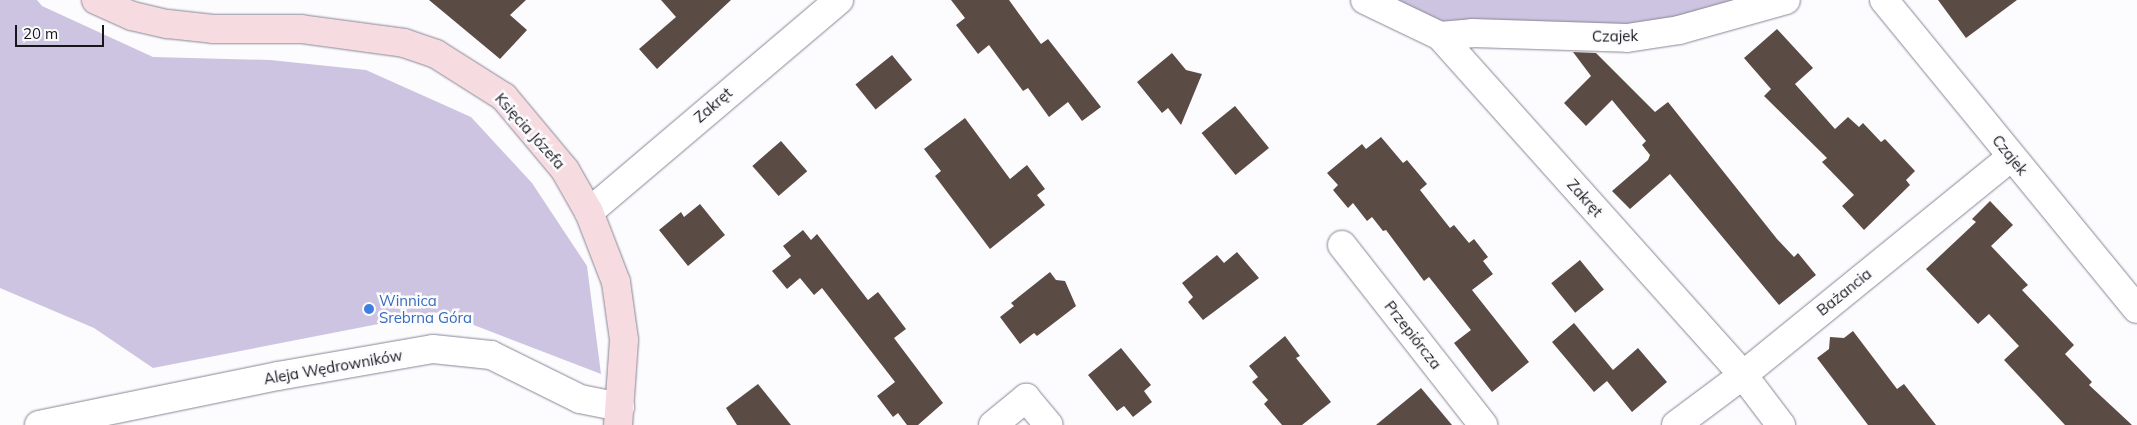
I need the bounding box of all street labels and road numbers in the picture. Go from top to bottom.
street label: Czajek [1592,27,1638,45]
street label: Zakręt [690,84,736,126]
street label: Księcia Józefa [491,89,569,173]
street label: Czajek [1988,131,2032,179]
street label: Zakręt [1564,176,1606,220]
street label: Bażancia [1813,265,1875,319]
street label: Przepiórcza [1381,297,1445,373]
street label: Aleja Wędrowników [262,346,404,388]

